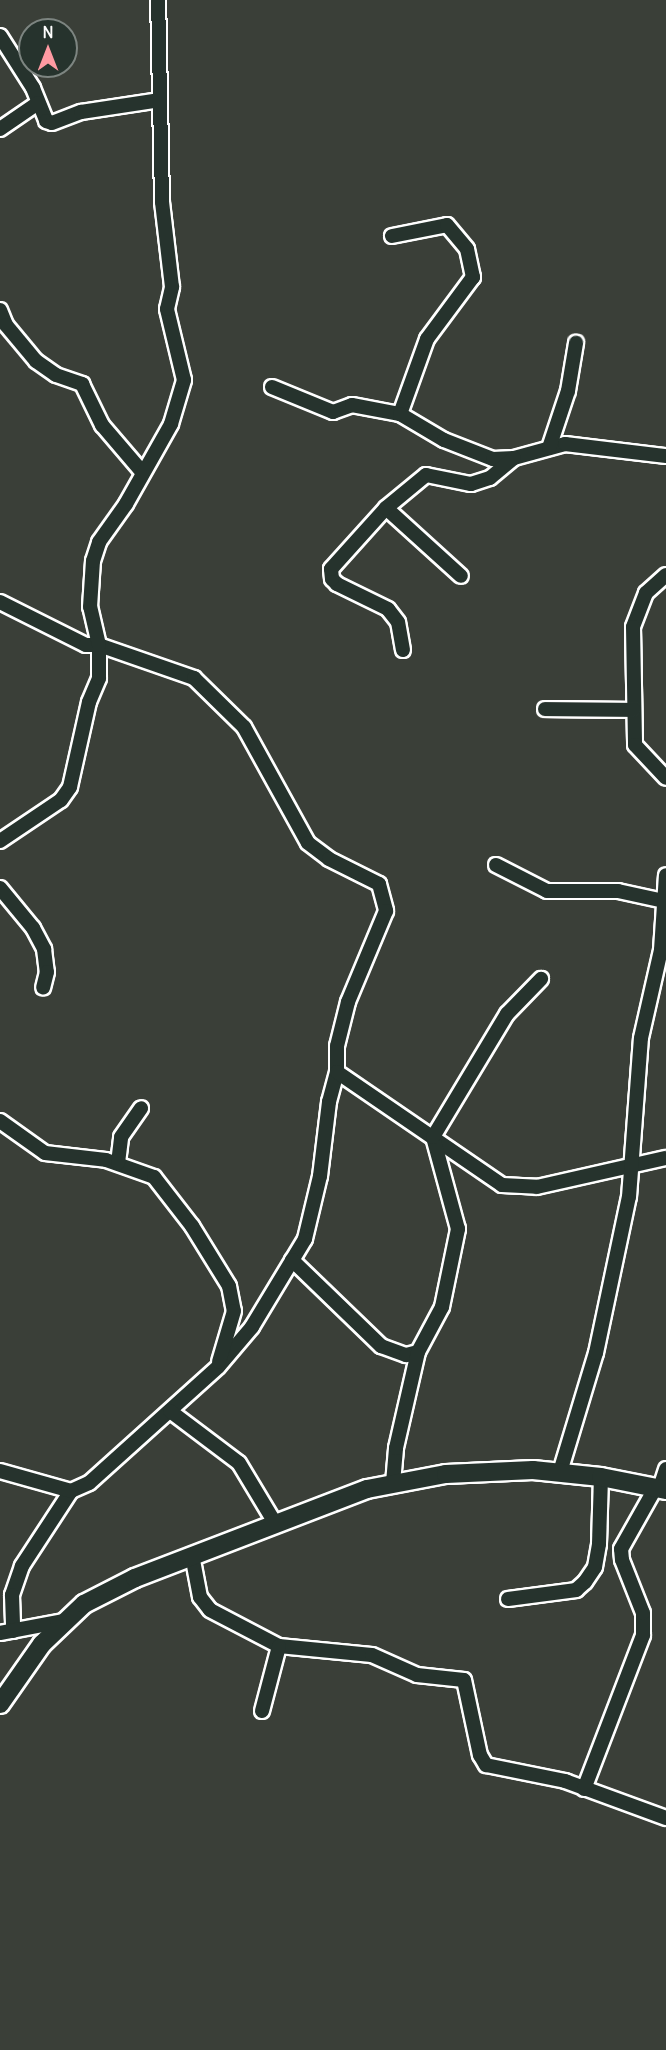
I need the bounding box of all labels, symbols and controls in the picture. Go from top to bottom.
north arrow [18,18,78,78]
text: N [42,22,54,42]

